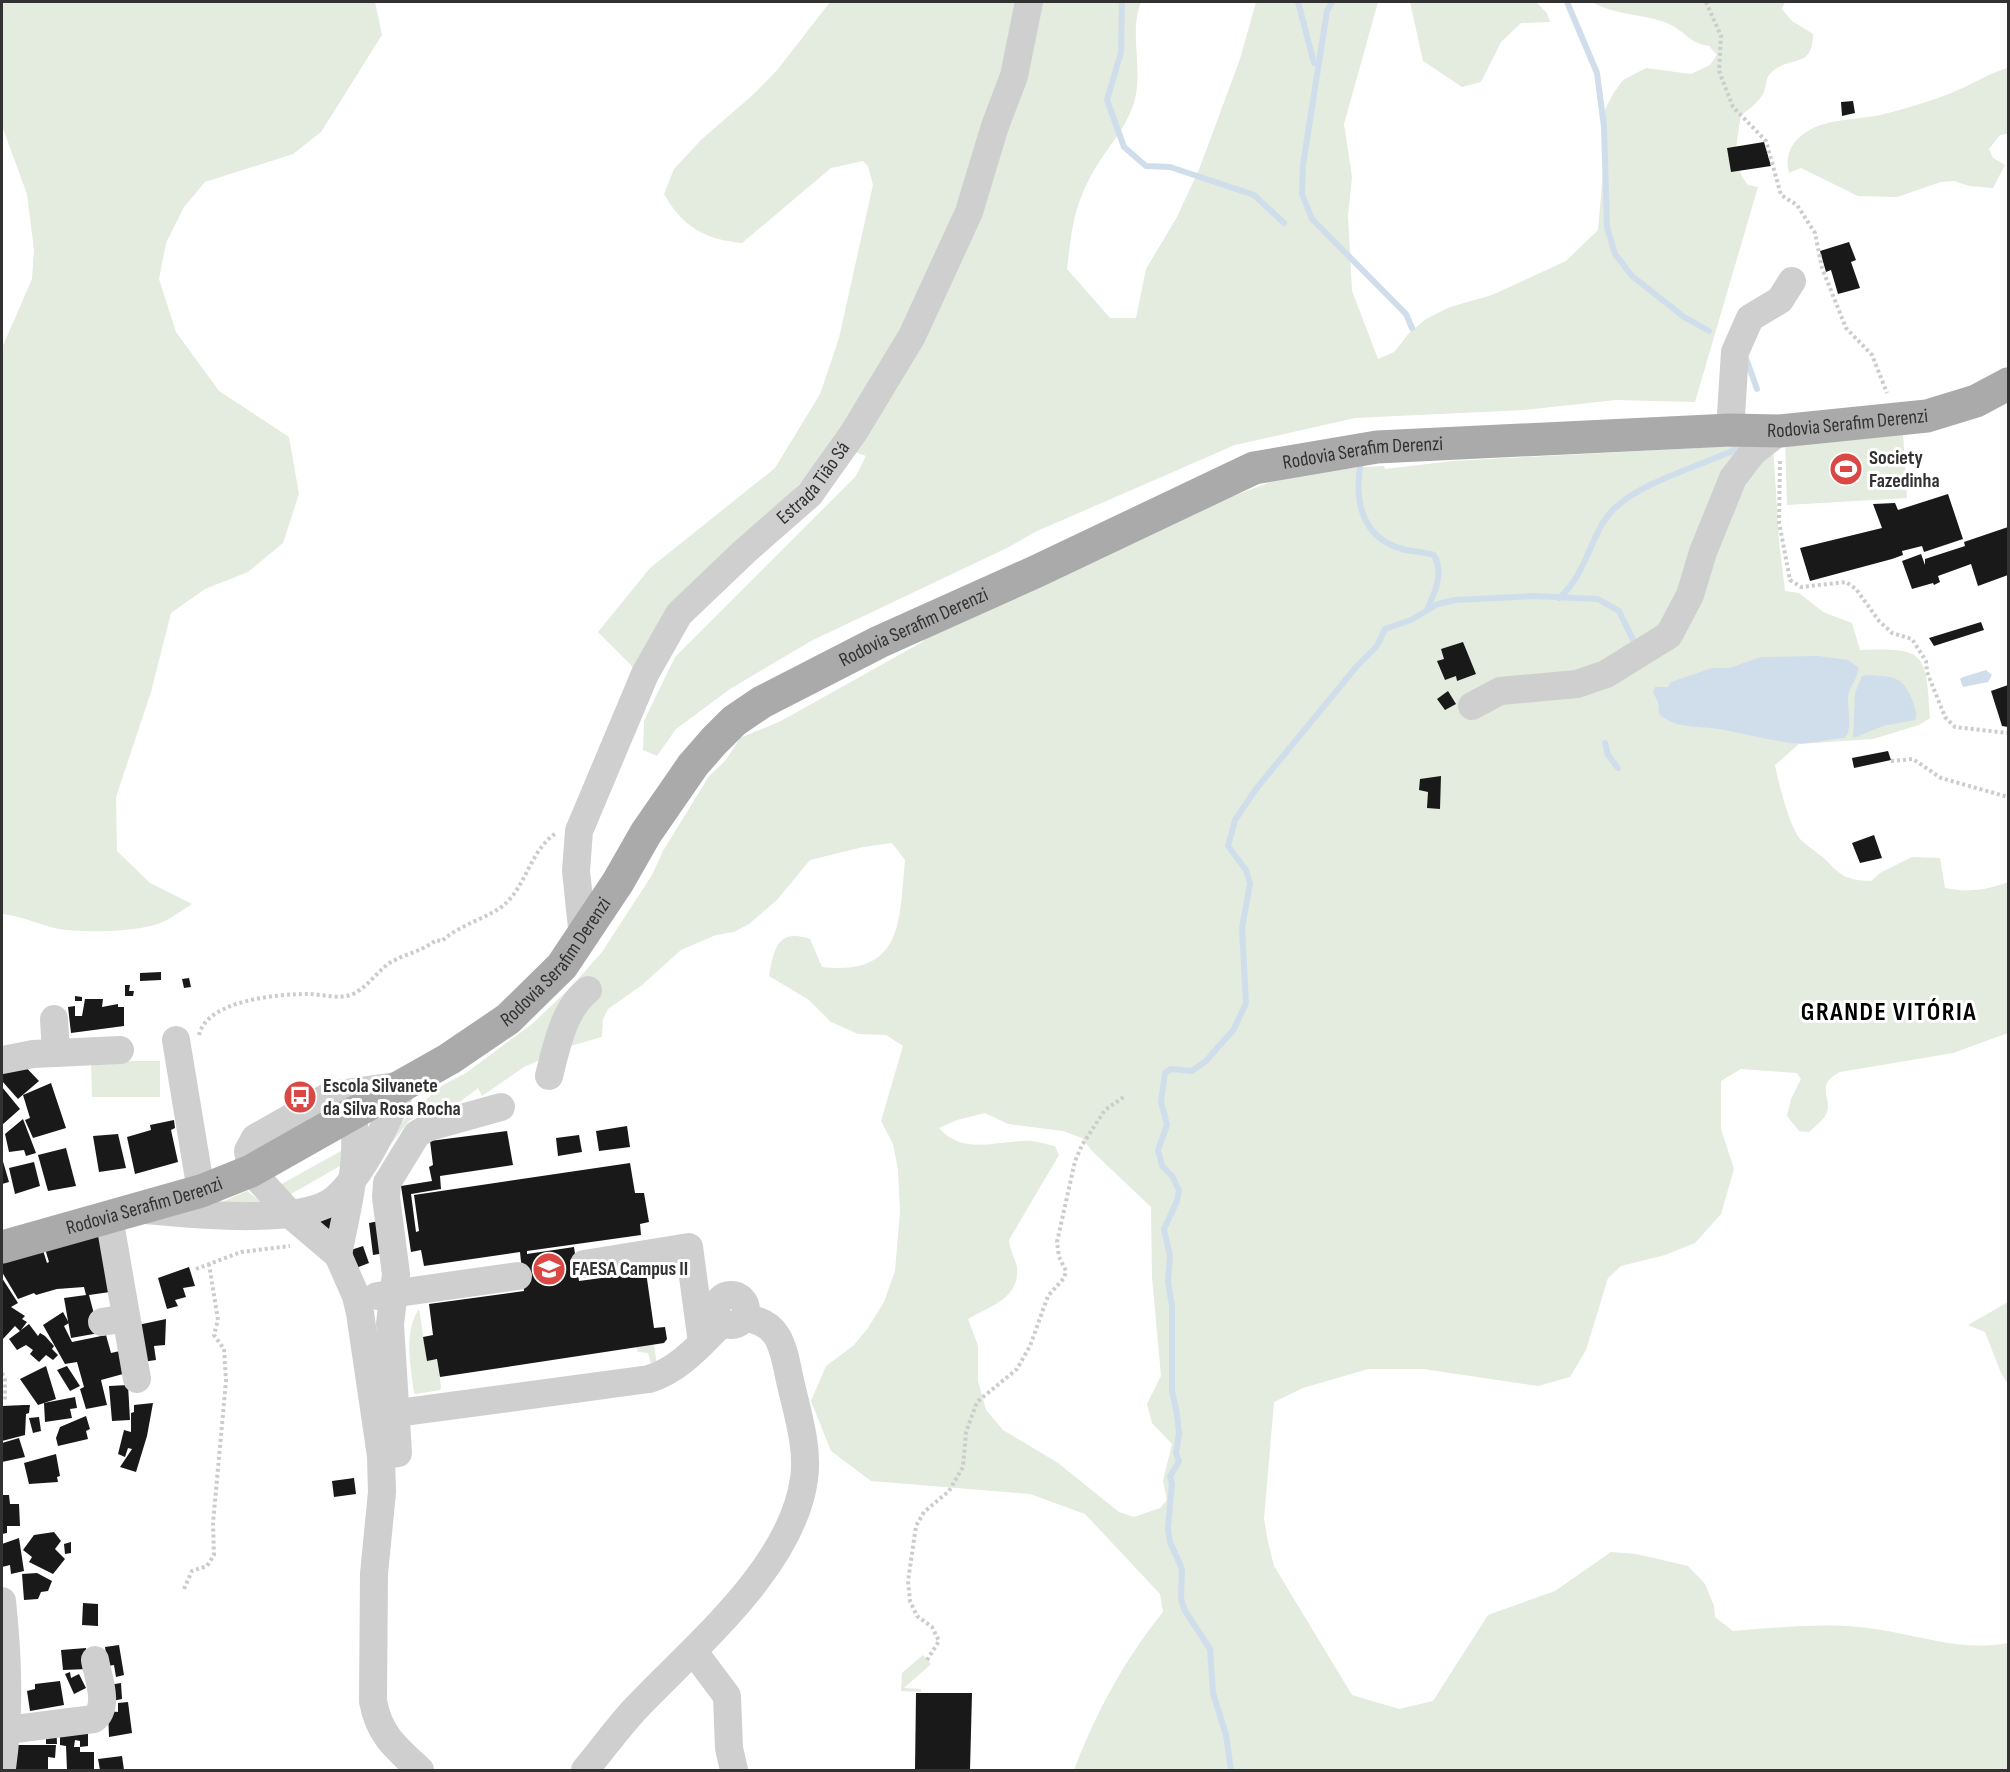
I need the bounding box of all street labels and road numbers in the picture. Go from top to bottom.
street label: Rodovia Serafim Derenzi [1767,404,1929,443]
street label: Rodovia Serafim Derenzi [1281,432,1444,475]
street label: Estrada Tião Sá [772,437,855,529]
street label: Rodovia Serafim Derenzi [835,583,992,672]
street label: Rodovia Serafim Derenzi [496,893,616,1032]
street label: Rodovia Serafim Derenzi [63,1172,226,1240]

